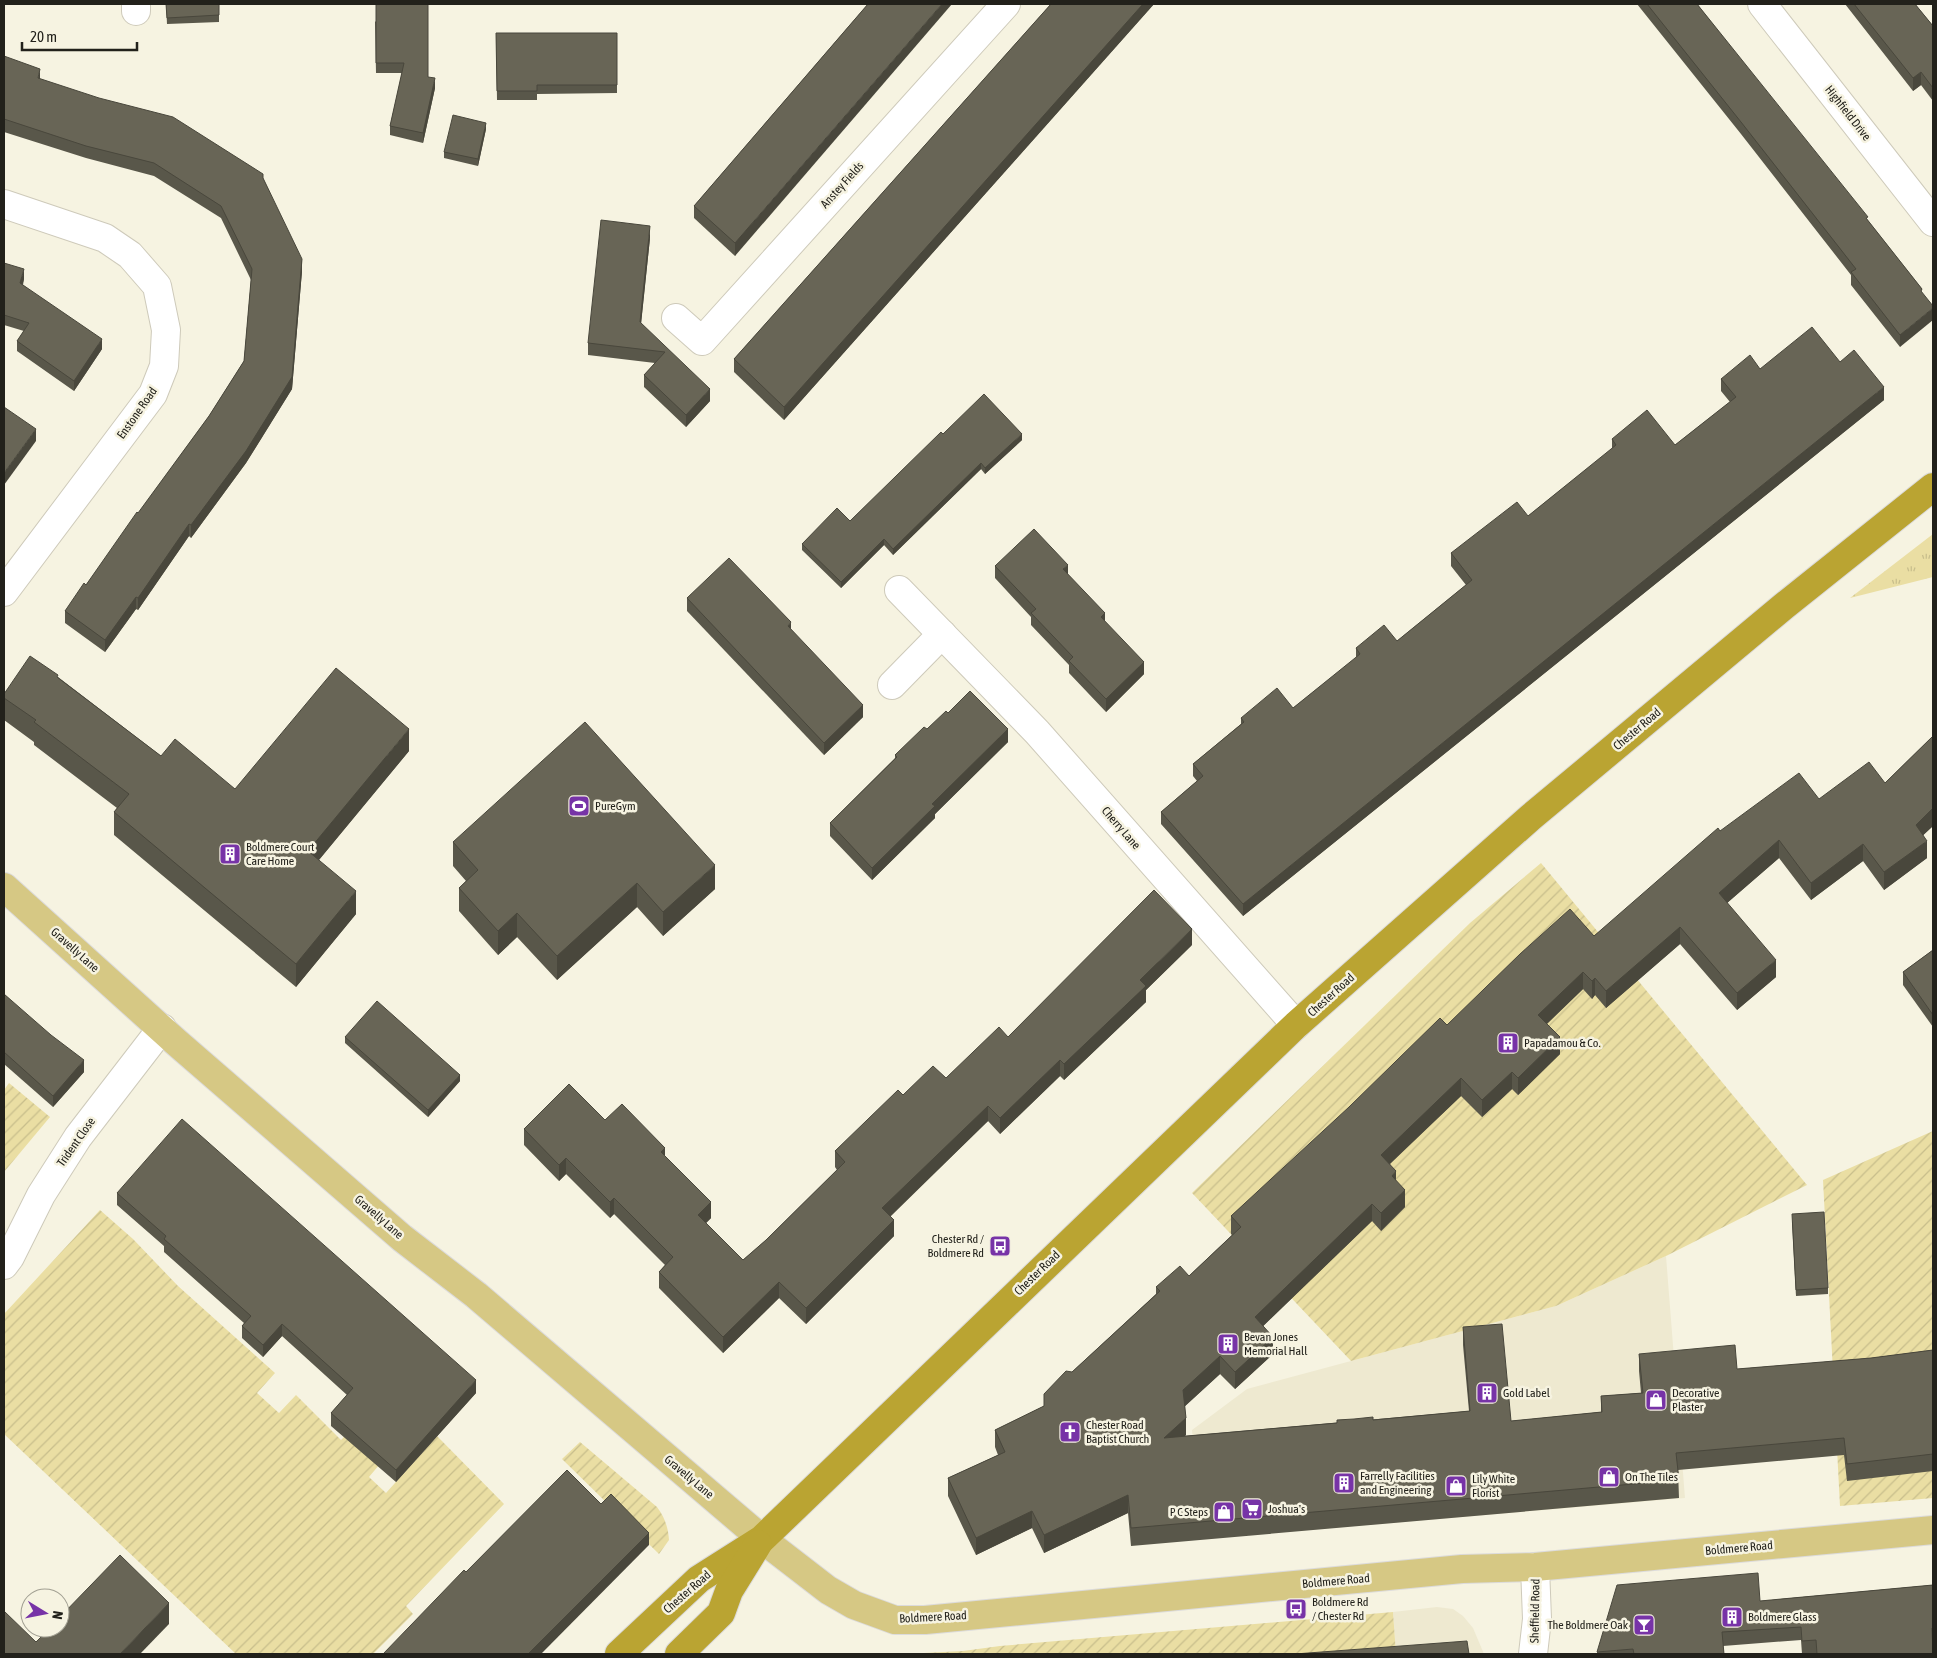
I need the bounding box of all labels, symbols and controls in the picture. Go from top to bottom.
scale bar [22,20,138,52]
text: 20 m [30,28,57,45]
street label: Highfield Drive [1822,83,1874,143]
street label: Anstey Fields [818,159,866,211]
street label: Enstone Road [114,384,160,442]
street label: Chester Road [1610,705,1664,753]
sports icon: PureGym [567,794,591,818]
place label: PureGym [595,799,636,813]
street label: Cherry Lane [1099,804,1143,852]
place label: Boldmere Court Care Home [246,840,315,868]
building icon: Boldmere Court Care Home [218,842,242,866]
street label: Gravelly Lane [48,925,102,975]
street label: Chester Road [1305,970,1357,1020]
building icon: Papadamou & Co. [1496,1031,1520,1055]
place label: Papadamou & Co. [1524,1036,1601,1050]
street label: Trident Close [54,1115,98,1169]
street label: Gravelly Lane [352,1192,406,1242]
place label: Chester Rd / Boldmere Rd [928,1232,984,1260]
bus stop icon: Chester Rd / Boldmere Rd [988,1234,1012,1258]
street label: Chester Road [1011,1248,1063,1298]
place label: Bevan Jones Memorial Hall [1244,1330,1308,1358]
building icon: Bevan Jones Memorial Hall [1216,1332,1240,1356]
building icon: Gold Label [1475,1381,1499,1405]
place label: Gold Label [1503,1386,1551,1400]
place label: Decorative Plaster [1672,1386,1720,1414]
shop icon: Decorative Plaster [1644,1388,1668,1412]
place label: Chester Road Baptist Church [1086,1418,1149,1446]
church icon: Chester Road Baptist Church [1058,1420,1082,1444]
street label: Gravelly Lane [662,1452,716,1502]
shop icon: On The Tiles [1597,1465,1621,1489]
place label: Farrelly Facilities and Engineering [1360,1469,1435,1497]
place label: On The Tiles [1625,1470,1678,1484]
building icon: Farrelly Facilities and Engineering [1332,1471,1356,1495]
place label: Lily White Florist [1472,1472,1515,1500]
shop icon: Lily White Florist [1444,1474,1468,1498]
supermarket icon: Joshua's [1240,1497,1264,1521]
shop icon: P C Steps [1212,1500,1236,1524]
place label: Joshua's [1268,1502,1305,1516]
place label: P C Steps [1170,1505,1208,1519]
street label: Boldmere Road [1705,1538,1773,1558]
street label: Chester Road [661,1568,713,1616]
street label: Boldmere Road [1302,1571,1370,1591]
street label: Sheffield Road [1527,1579,1543,1643]
north arrow [20,1588,70,1638]
place label: Boldmere Rd / Chester Rd [1312,1595,1369,1623]
bus stop icon: Boldmere Rd / Chester Rd [1284,1597,1308,1621]
building icon: Boldmere Glass [1720,1605,1744,1629]
street label: Boldmere Road [899,1608,967,1626]
text: N [49,1610,66,1621]
place label: Boldmere Glass [1748,1610,1816,1624]
bar icon: The Boldmere Oak [1632,1613,1656,1637]
place label: The Boldmere Oak [1547,1618,1629,1632]

